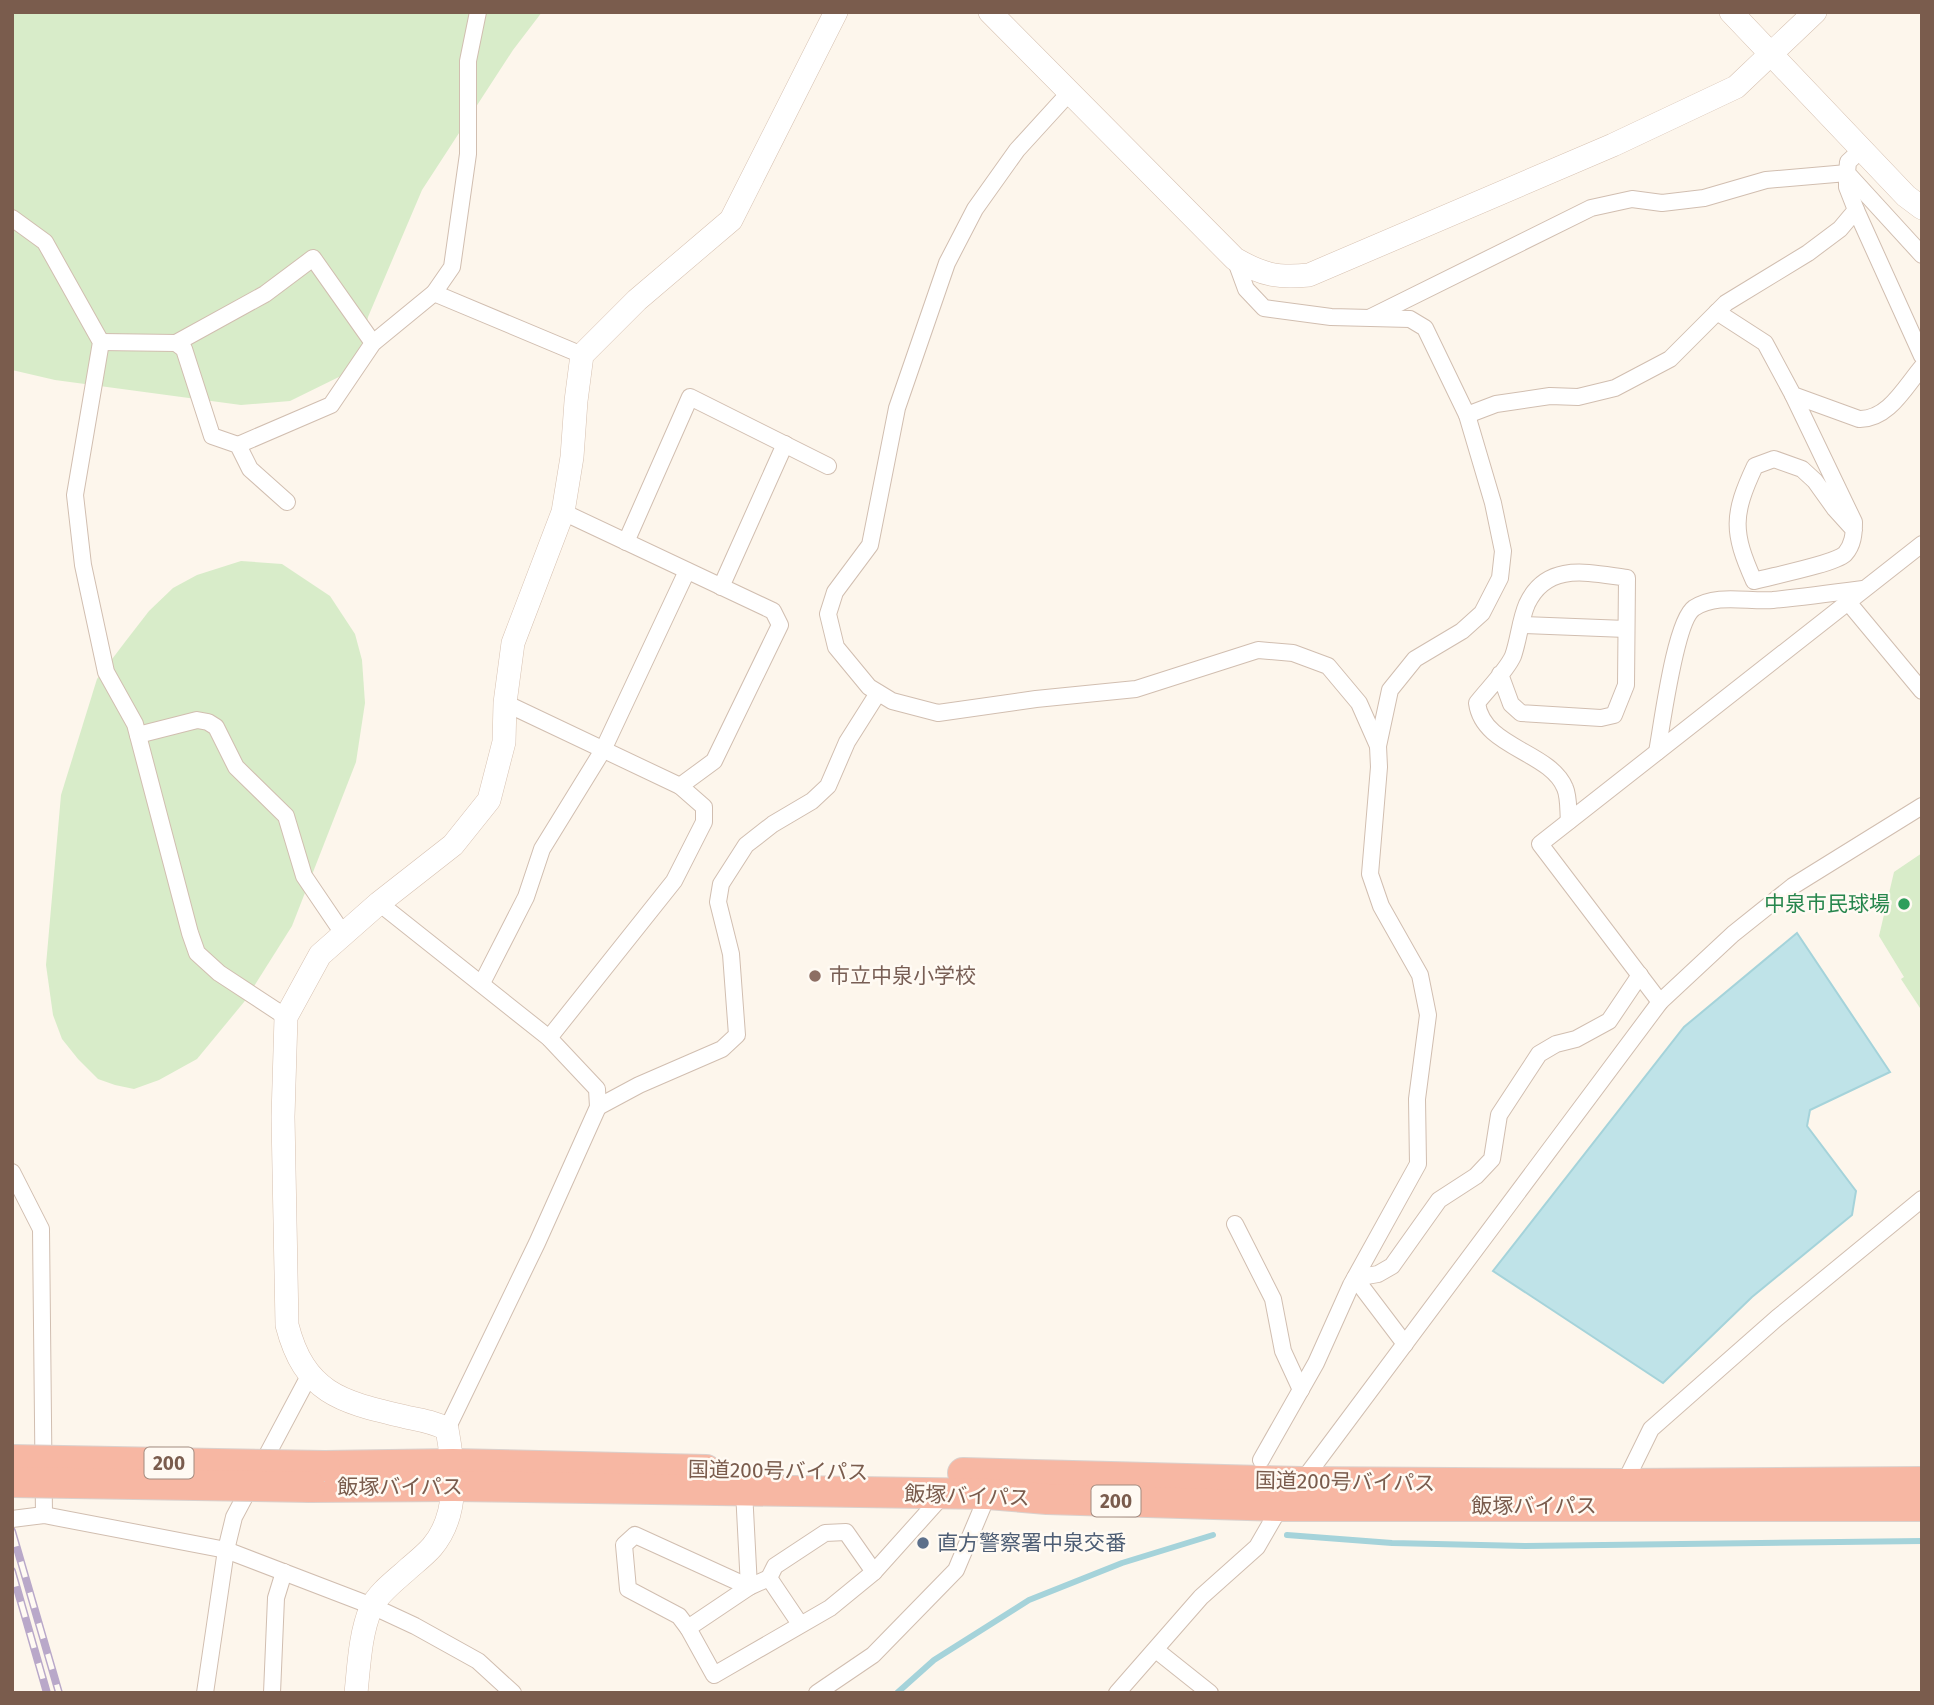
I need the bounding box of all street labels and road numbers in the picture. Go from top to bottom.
road number: 200 [144,1448,194,1478]
street label: 国道200号バイパス [688,1456,868,1486]
street label: 国道200号バイパス [1255,1467,1435,1497]
street label: 飯塚バイパス [337,1474,463,1500]
street label: 飯塚バイパス [904,1481,1030,1511]
road number: 200 [1092,1485,1140,1516]
street label: 飯塚バイパス [1471,1493,1597,1519]

